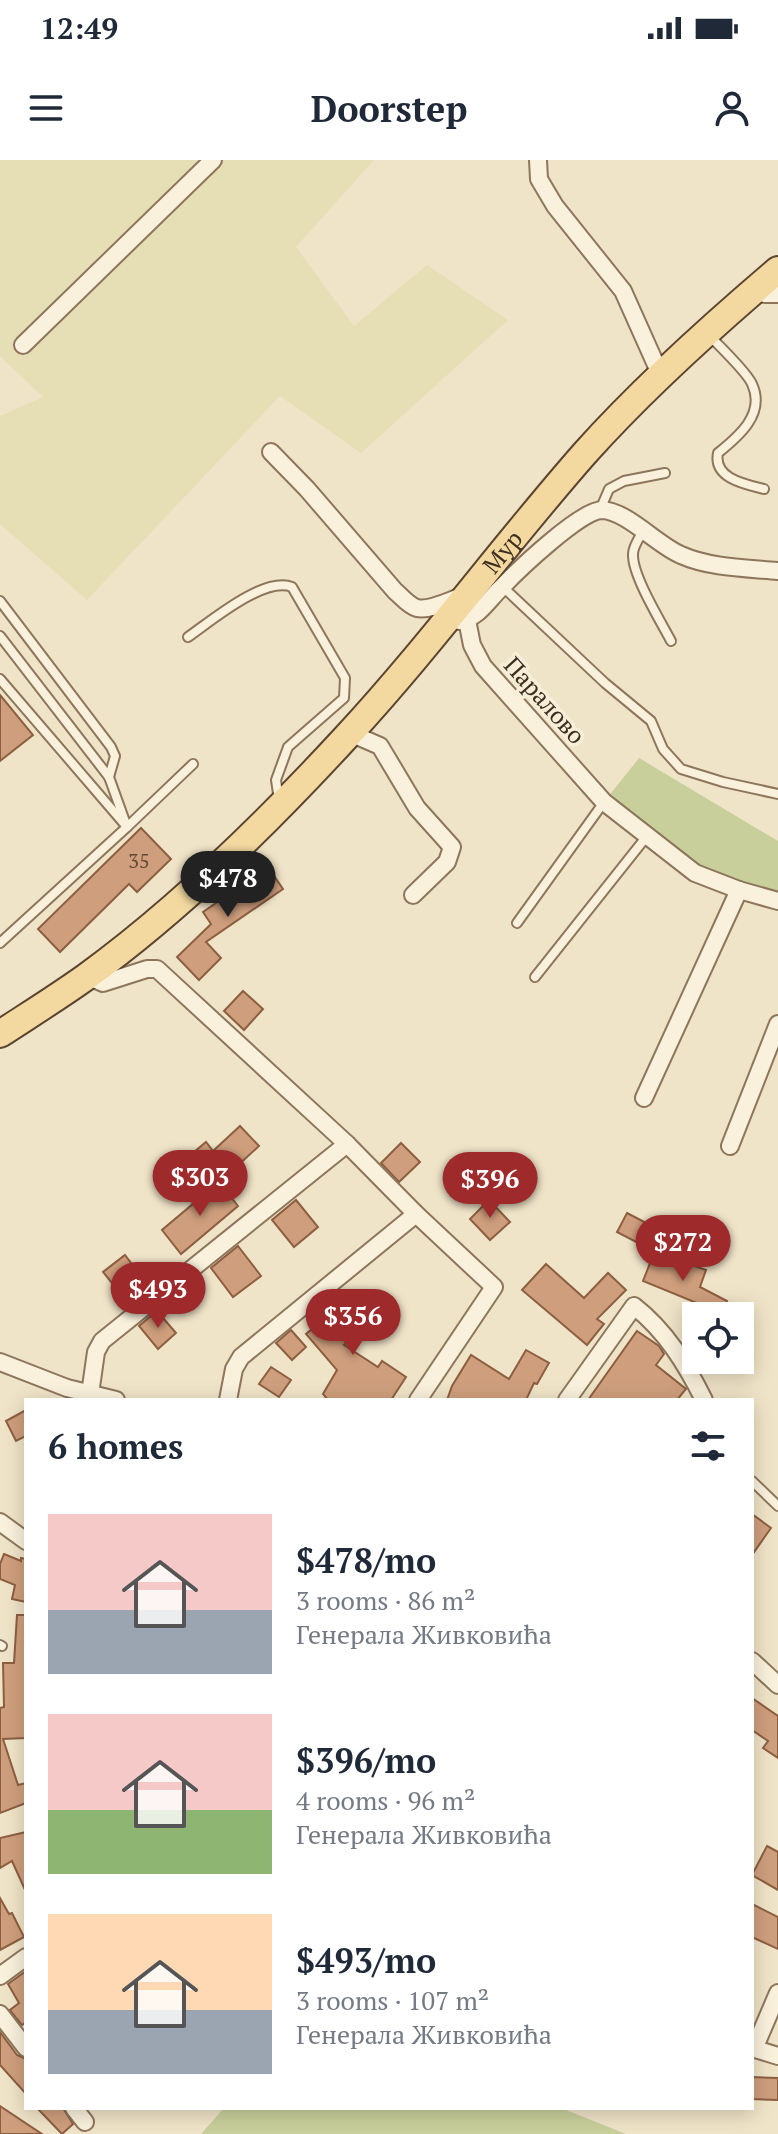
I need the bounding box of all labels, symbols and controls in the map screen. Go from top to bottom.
text: 12:49 [40,8,118,48]
text: Doorstep [311,85,467,132]
icon: menu [24,86,68,130]
icon: person [710,86,754,130]
street label: Мур [475,524,529,580]
street label: Паралово [497,649,593,751]
house number: 35 [128,847,150,874]
pin: $478 [181,851,275,919]
text: $478 [199,860,257,894]
pin: $303 [153,1150,247,1218]
pin: $396 [443,1152,537,1220]
text: $303 [171,1159,229,1193]
text: $396 [461,1161,519,1195]
pin: $272 [636,1215,730,1283]
text: $272 [654,1224,712,1258]
pin: $493 [111,1262,205,1330]
text: $493 [129,1271,187,1305]
pin: $356 [306,1289,400,1357]
text: $356 [324,1298,382,1332]
map controls [682,1302,754,1374]
button: locate [682,1302,754,1374]
text: 6 homes [48,1424,183,1469]
icon: filters [686,1424,730,1468]
text: $478/mo [296,1538,436,1583]
icon: home [112,1546,208,1642]
text: 3 rooms · 86 m² [296,1583,475,1617]
text: Генерала Живковића [296,1617,552,1651]
text: $396/mo [296,1738,436,1783]
icon: home [112,1746,208,1842]
text: 4 rooms · 96 m² [296,1783,475,1817]
text: Генерала Живковића [296,1817,552,1851]
text: $493/mo [296,1938,436,1983]
icon: home [112,1946,208,2042]
text: 3 rooms · 107 m² [296,1983,489,2017]
text: Генерала Живковића [296,2017,552,2051]

